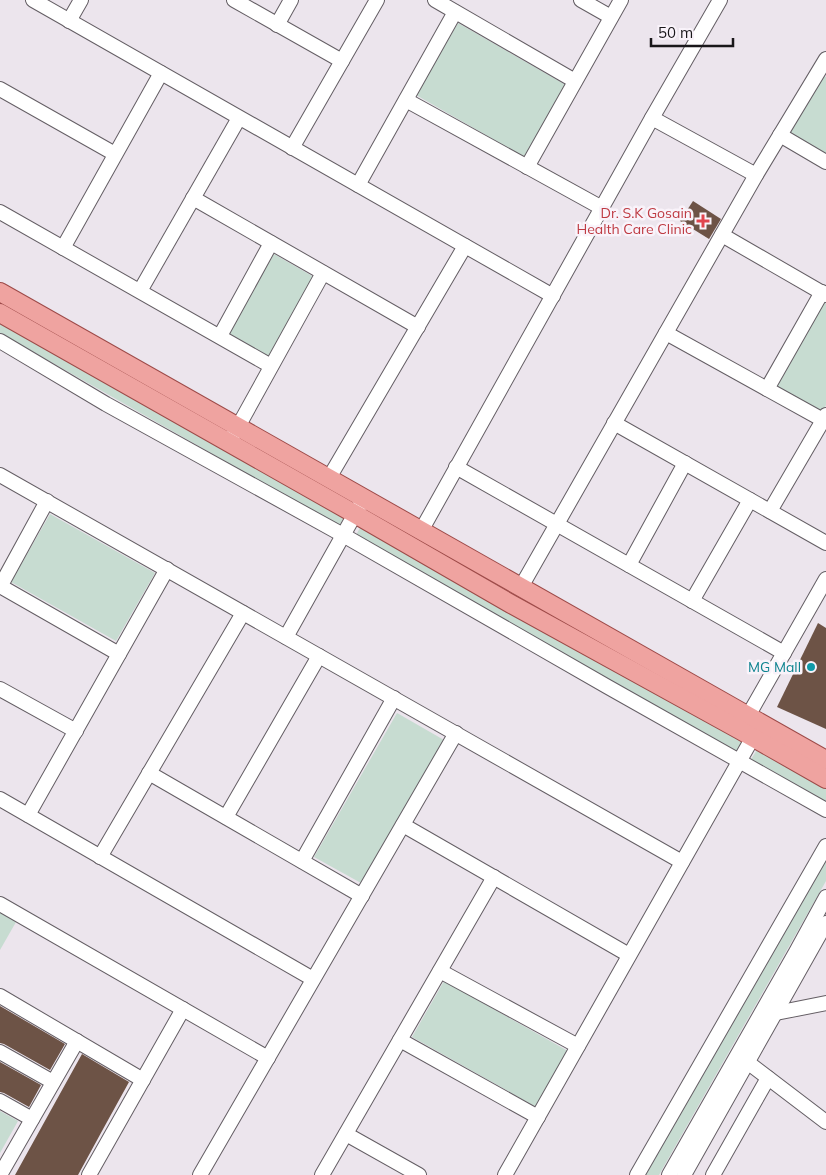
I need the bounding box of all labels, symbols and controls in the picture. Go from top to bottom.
scale bar [651,15,734,47]
text: 50 m [658,23,693,42]
place label: Dr. S.K Gosain Health Care Clinic [576,204,692,238]
marker: Dr. S.K Gosain Health Care Clinic [696,214,710,228]
place label: MG Mall [748,658,801,676]
marker: MG Mall [805,661,817,673]

